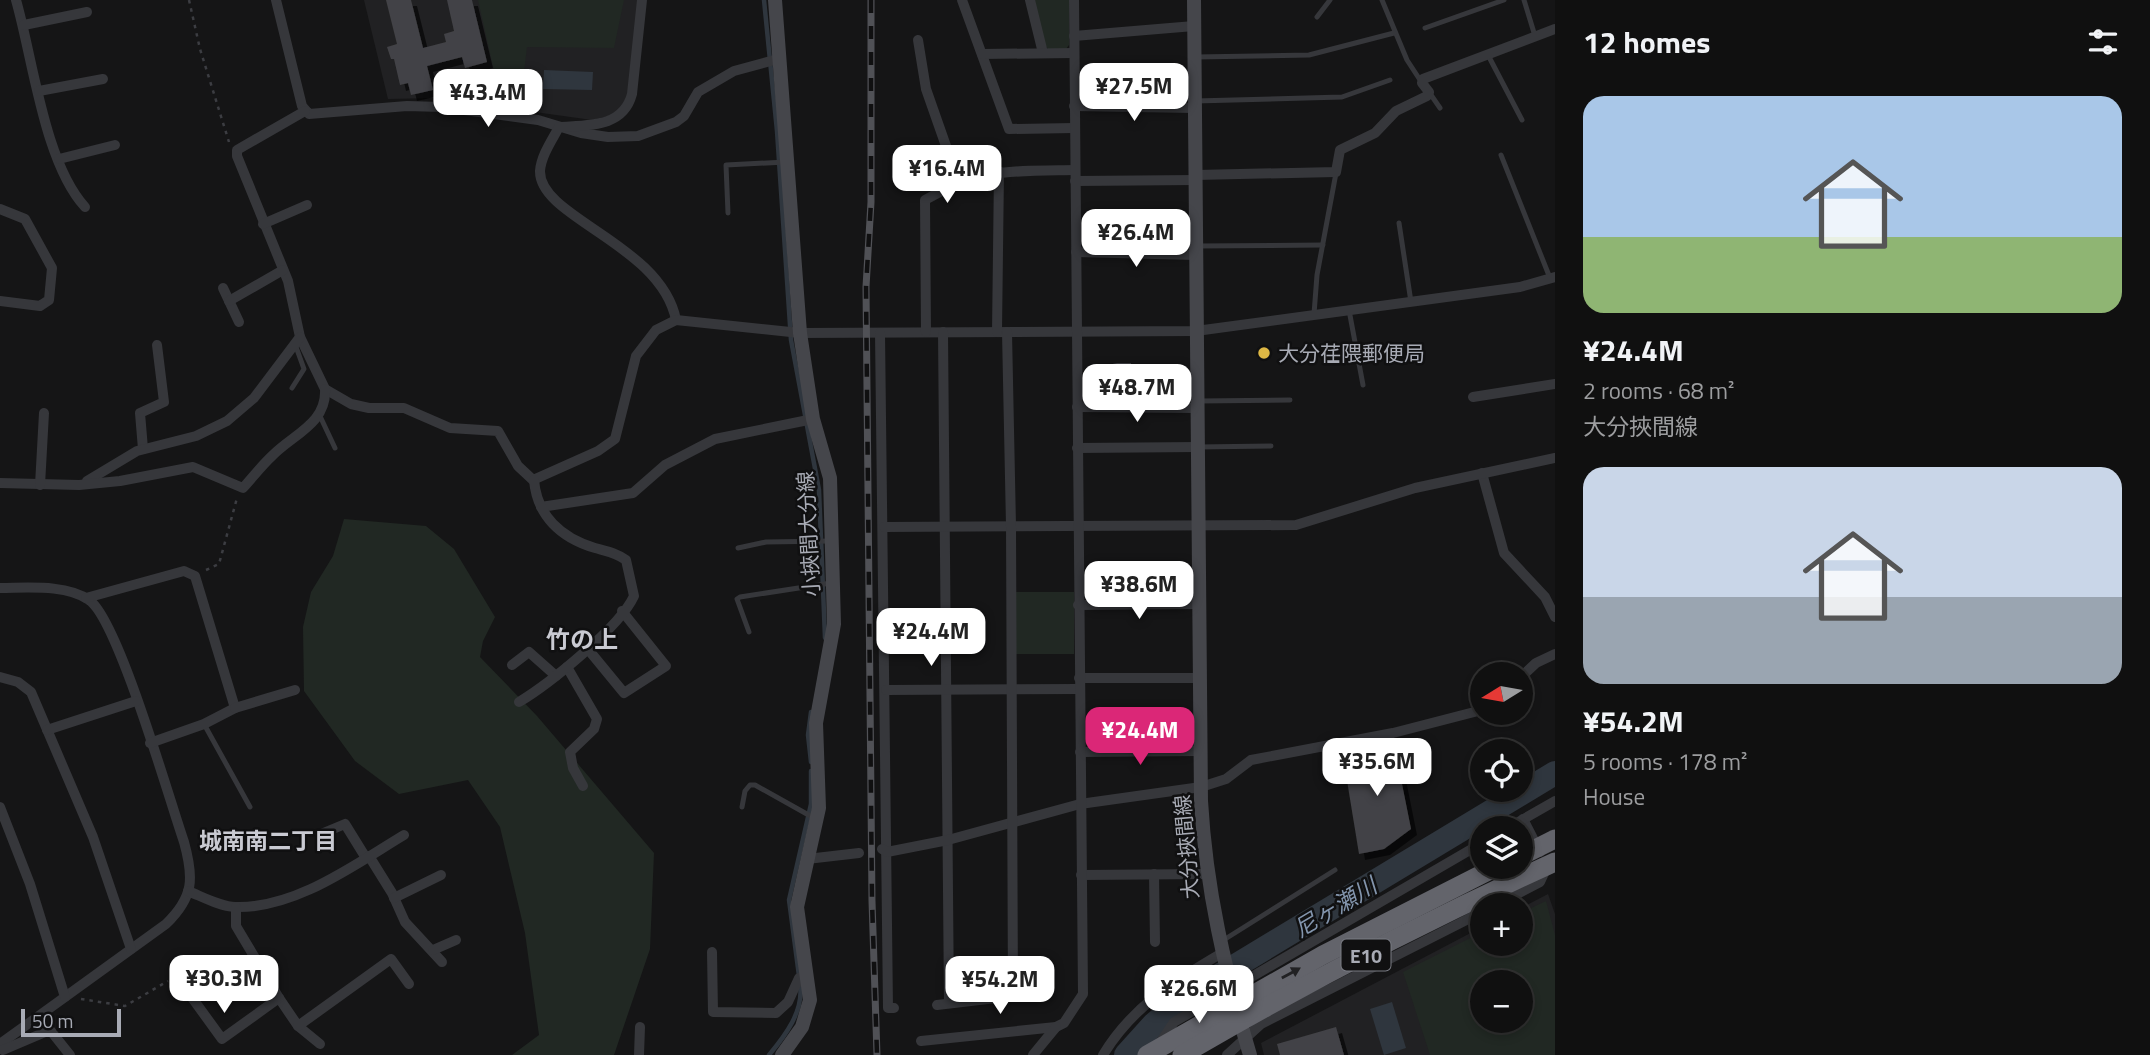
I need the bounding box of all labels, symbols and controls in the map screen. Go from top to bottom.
text: 12 homes [1583,19,1710,65]
icon: filters [2084,23,2122,61]
pin: ¥27.5M [1077,64,1191,123]
text: ¥27.5M [1095,68,1173,103]
pin: ¥43.4M [431,69,545,129]
text: ¥43.4M [449,74,527,109]
icon: home [1790,141,1916,267]
pin: ¥16.4M [890,146,1004,205]
text: ¥16.4M [908,150,986,185]
pin: ¥26.4M [1079,210,1193,269]
text: ¥26.4M [1097,214,1175,249]
text: ¥24.4M [1583,327,1684,373]
place label: 大分荏隈郵便局 [1278,337,1425,369]
marker: 大分荏隈郵便局 [1256,345,1272,361]
pin: ¥48.7M [1080,364,1194,424]
text: ¥48.7M [1098,369,1176,404]
text: 2 rooms · 68 m² [1583,373,1734,408]
text: 大分挾間線 [1583,409,1698,444]
street label: 小挾間大分線 [789,470,827,598]
icon: home [1790,513,1916,639]
pin: ¥38.6M [1082,562,1196,621]
text: ¥38.6M [1100,566,1178,601]
pin: ¥24.4M [874,608,988,668]
text: ¥24.4M [892,613,970,648]
district label: 竹の上 [546,621,618,657]
north arrow [1470,662,1533,724]
map controls [1470,662,1533,1033]
text: ¥54.2M [1583,698,1684,744]
pin: ¥24.4M [1083,708,1197,767]
text: ¥24.4M [1101,712,1179,747]
pin: ¥35.6M [1320,738,1434,798]
button: locate [1470,739,1533,802]
text: ¥35.6M [1338,743,1416,778]
text: 5 rooms · 178 m² [1583,744,1747,779]
text: House [1583,779,1645,814]
street label: 大分挾間線 [1165,793,1207,901]
button: layers [1470,816,1533,879]
district label: 城南南二丁目 [199,823,337,858]
water label: 尼ヶ瀬川 [1287,867,1386,946]
button: + [1470,893,1533,956]
road number: E10 [1342,939,1390,970]
pin: ¥30.3M [167,956,281,1015]
pin: ¥54.2M [943,956,1057,1016]
text: ¥30.3M [185,960,263,995]
text: ¥54.2M [961,961,1039,996]
pin: ¥26.6M [1142,965,1256,1025]
one-way arrow [1282,967,1301,979]
text: ¥26.6M [1160,970,1238,1005]
button: − [1470,970,1533,1033]
scale bar [21,1006,121,1038]
text: 50 m [32,1006,73,1035]

